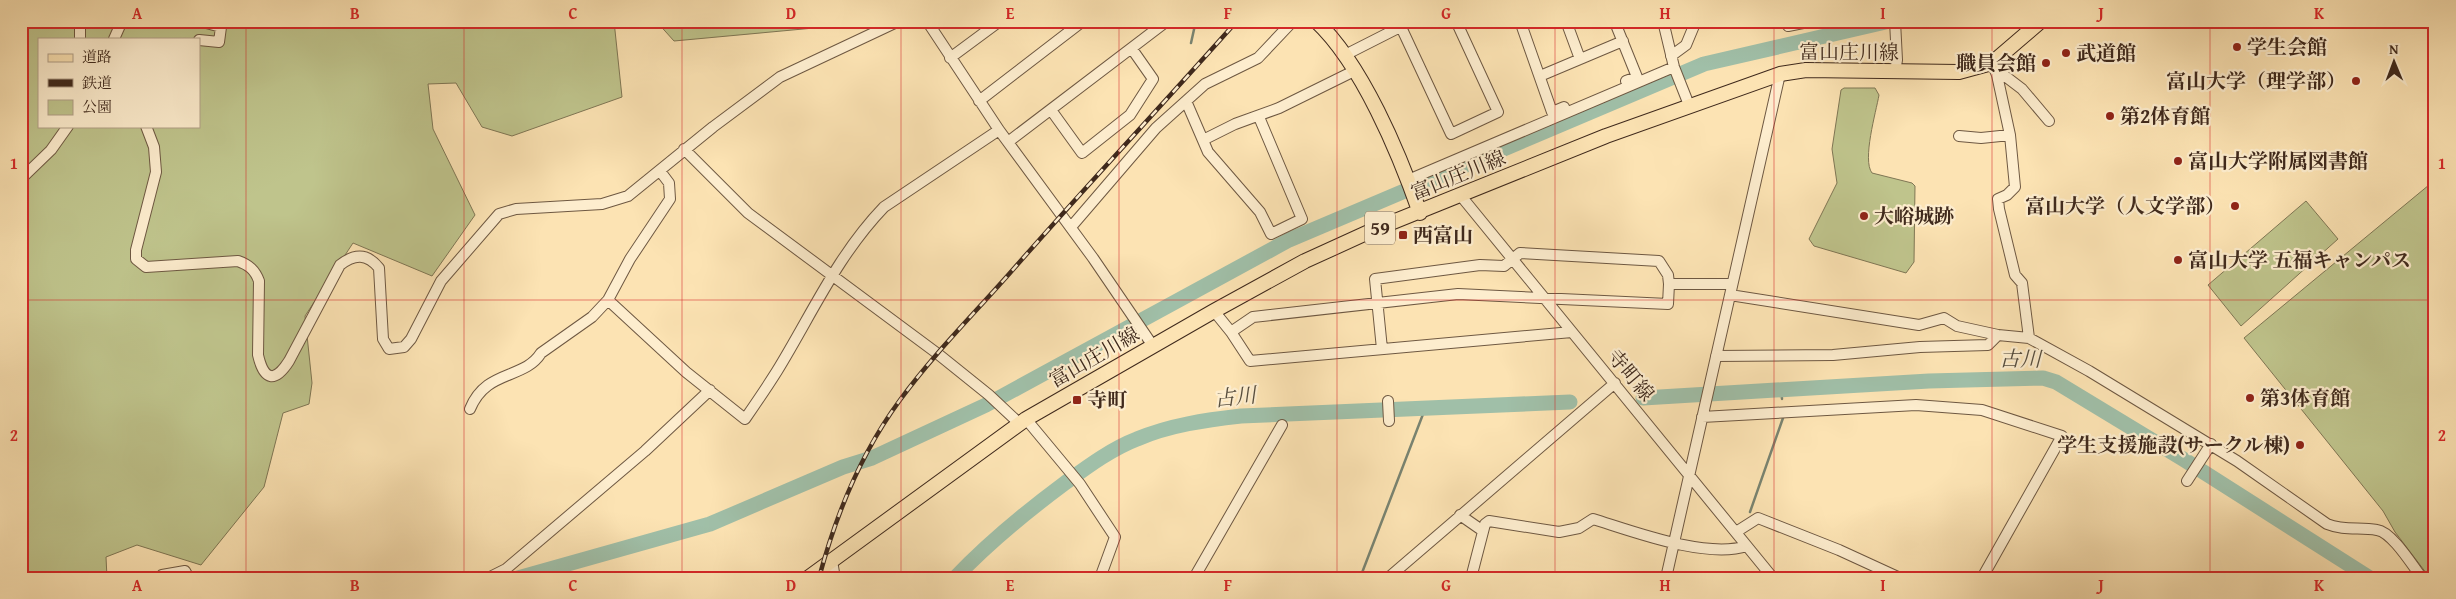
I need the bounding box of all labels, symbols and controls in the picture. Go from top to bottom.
text: A [132,1,143,25]
text: B [350,1,360,25]
text: C [568,1,578,25]
text: D [786,1,796,25]
text: E [1006,1,1015,25]
text: F [1224,1,1232,25]
text: G [1441,1,1451,25]
text: H [1659,1,1671,25]
text: I [1880,1,1886,25]
text: J [2095,1,2104,25]
text: K [2314,1,2325,25]
place label: 学生会館 [2247,32,2327,61]
street label: 富山庄川線 [1799,37,1899,66]
legend [38,38,200,128]
place label: 武道館 [2076,38,2136,67]
north arrow [2368,38,2418,88]
text: N [2389,39,2399,59]
marker: 学生会館 [2231,41,2243,53]
text: 道路 [82,46,112,67]
marker: 武道館 [2060,47,2072,59]
place label: 職員会館 [1956,48,2036,77]
marker: 職員会館 [2040,57,2052,69]
place label: 富山大学（理学部） [2166,66,2346,95]
text: 鉄道 [82,72,112,93]
marker: 富山大学（理学部） [2350,75,2362,87]
text: 公園 [82,96,112,117]
place label: 第2体育館 [2120,101,2210,130]
marker: 第2体育館 [2104,110,2116,122]
street label: 富山庄川線 [1406,142,1510,207]
place label: 富山大学附属図書館 [2188,146,2368,175]
text: 1 [10,151,18,175]
text: 1 [2438,151,2446,175]
marker: 富山大学附属図書館 [2172,155,2184,167]
place label: 富山大学（人文学部） [2025,191,2225,220]
marker: 富山大学（人文学部） [2229,200,2241,212]
place label: 大峪城跡 [1874,201,1954,230]
marker: 大峪城跡 [1858,210,1870,222]
road number: 59 [1365,212,1395,244]
place label: 西富山 [1413,220,1473,249]
marker: 西富山 [1397,229,1409,241]
place label: 富山大学 五福キャンパス [2188,245,2411,274]
marker: 富山大学 五福キャンパス [2172,254,2184,266]
street label: 富山庄川線 [1043,319,1144,394]
street label: 寺町線 [1601,342,1662,407]
water label: 古川 [1999,343,2043,374]
water label: 古川 [1212,379,1259,414]
place label: 第3体育館 [2260,383,2350,412]
place label: 寺町 [1087,385,1128,414]
marker: 第3体育館 [2244,392,2256,404]
marker: 寺町 [1071,394,1083,406]
text: 2 [10,423,18,447]
text: 2 [2438,423,2446,447]
place label: 学生支援施設(サークル棟) [2057,430,2290,459]
marker: 学生支援施設(サークル棟) [2294,439,2306,451]
text: A [132,573,143,597]
text: B [350,573,360,597]
text: C [568,573,578,597]
text: D [786,573,796,597]
text: E [1006,573,1015,597]
text: F [1224,573,1232,597]
text: G [1441,573,1451,597]
text: H [1659,573,1671,597]
text: I [1880,573,1886,597]
text: J [2095,573,2104,597]
text: K [2314,573,2325,597]

